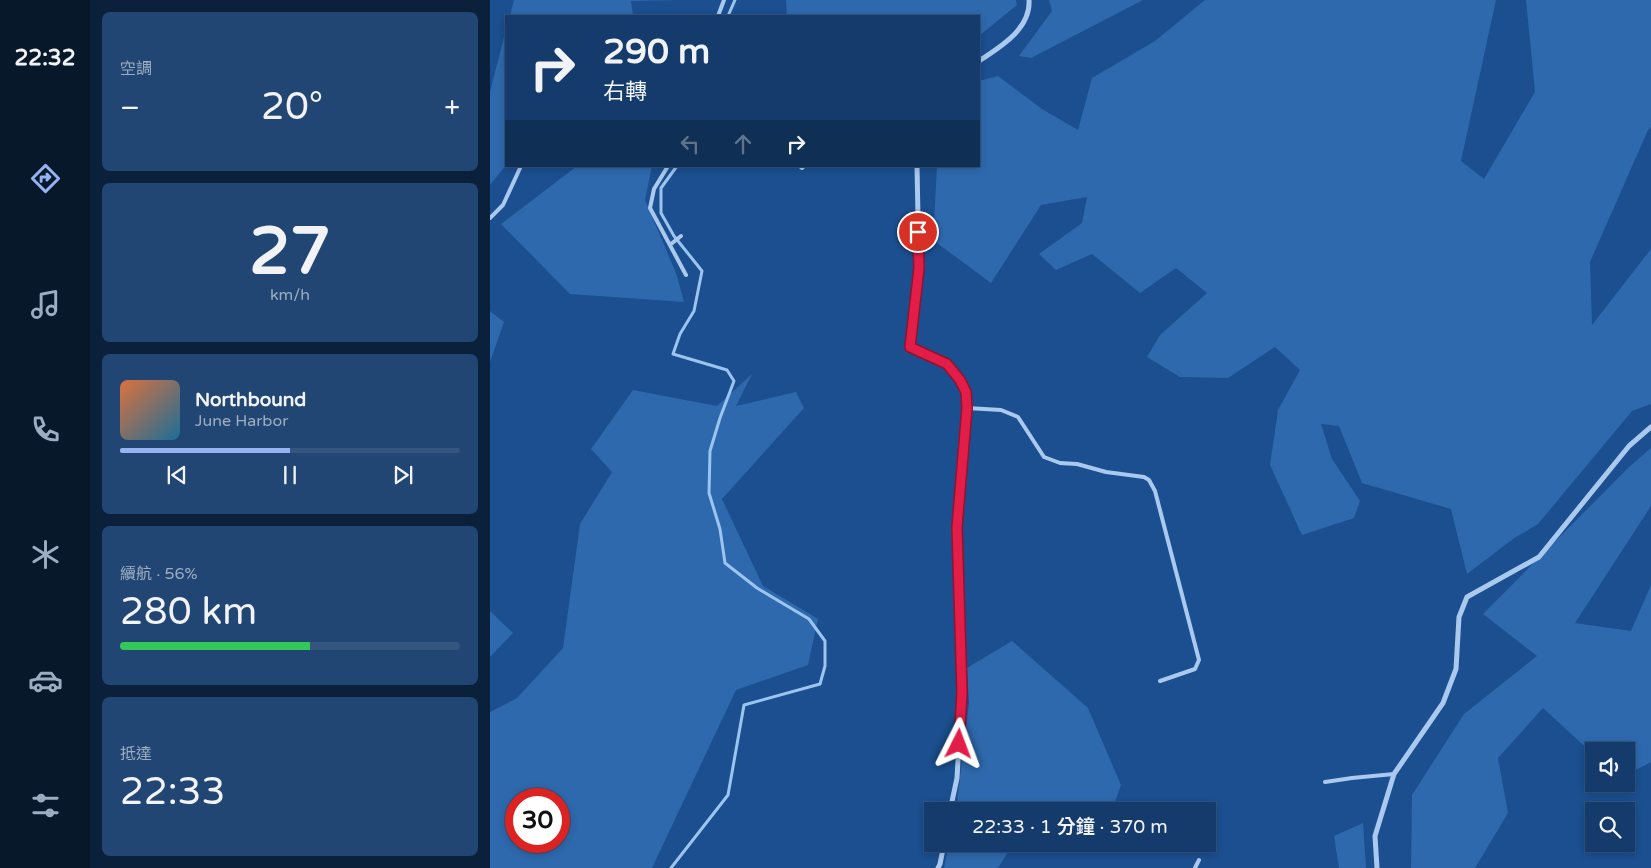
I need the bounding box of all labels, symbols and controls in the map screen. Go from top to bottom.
text: 290 m [603,31,710,73]
icon: right [520,35,585,100]
text: 22:32 [15,45,75,71]
text: 空調 [120,59,152,79]
text: 右轉 [603,79,647,105]
text: 20° [261,84,323,130]
text: − [120,91,140,125]
text: + [444,91,460,125]
icon: left [676,130,704,158]
icon: ahead [729,130,757,158]
icon: right [782,130,810,158]
icon: directions [28,161,63,196]
pin [897,211,939,253]
text: 27 [249,213,331,292]
icon: arrive [904,218,932,246]
text: km/h [270,285,310,305]
icon: music [28,287,63,322]
text: Northbound [195,389,306,411]
text: June Harbor [195,411,288,431]
icon: phone [28,412,63,447]
icon: previous [163,461,191,489]
icon: pause [276,461,304,489]
icon: next [389,461,417,489]
icon: climate [28,537,63,572]
text: 續航 · 56% [120,564,198,584]
text: 280 km [120,589,257,635]
icon: car [28,663,63,698]
position arrow [932,717,984,769]
map controls [1585,742,1635,852]
button: sound [1585,742,1635,792]
text: 抵達 [120,744,152,764]
text: 22:33 [120,769,225,815]
icon: filters [28,788,63,823]
speed limit sign: 30 [505,788,570,853]
button: search [1585,802,1635,852]
text: 22:33 · 1 分鐘 · 370 m [972,816,1168,838]

